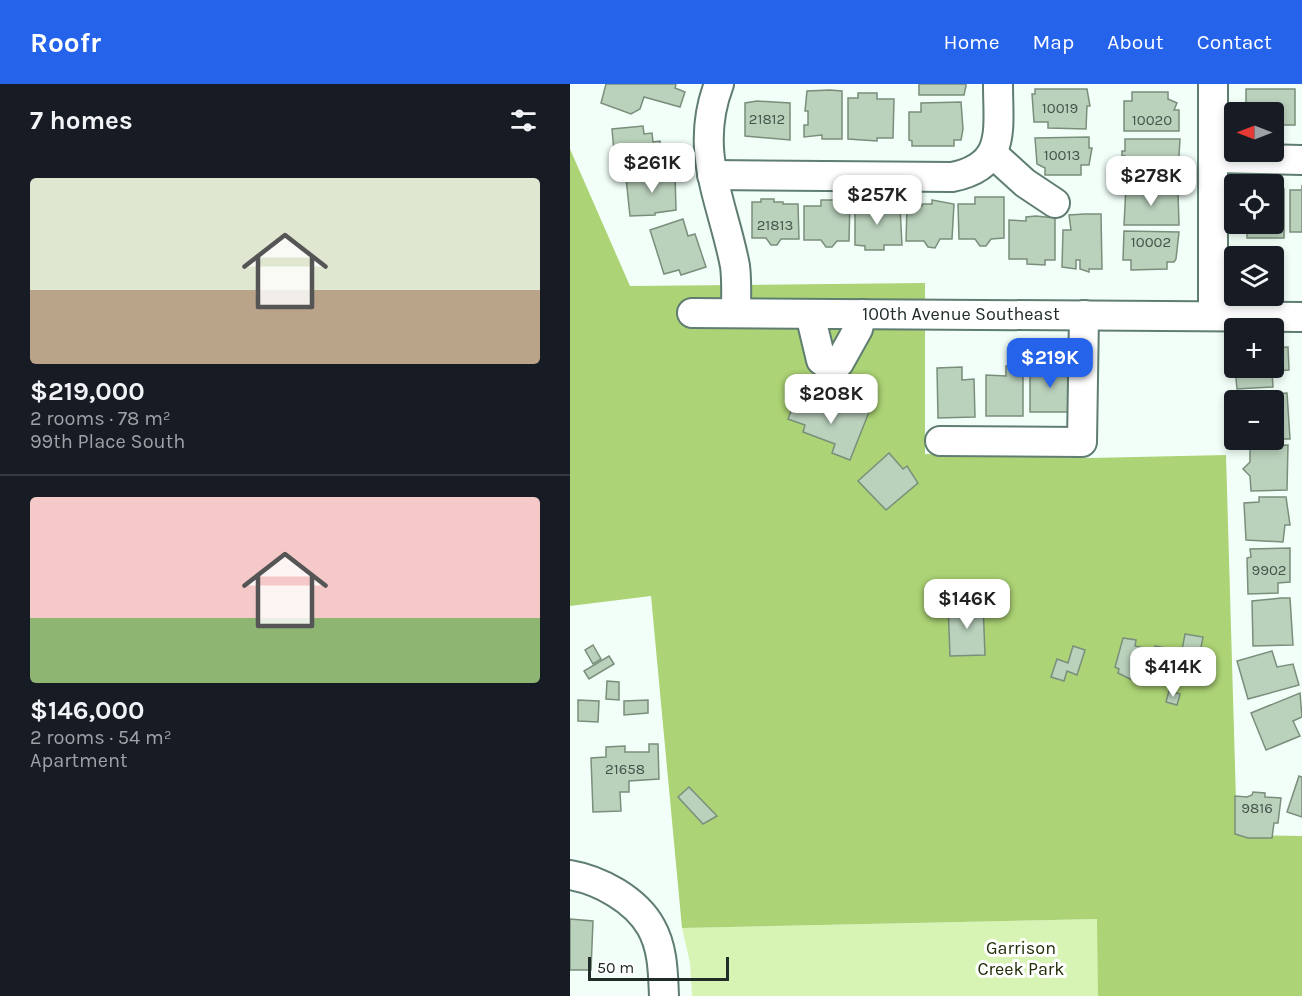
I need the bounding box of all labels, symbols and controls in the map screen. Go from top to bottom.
text: Roofr [30,26,101,59]
text: Home [944,30,1000,54]
text: Map [1033,30,1074,54]
text: About [1107,30,1164,54]
text: Contact [1197,30,1272,54]
house number: 10019 [1042,99,1078,117]
north arrow [1224,102,1284,162]
map controls [1224,102,1284,450]
icon: filters [507,104,540,137]
text: 7 homes [30,105,133,136]
house number: 21812 [749,110,785,128]
house number: 10020 [1132,111,1172,129]
pin: $261K [610,143,694,194]
house number: 10013 [1044,146,1080,164]
text: $261K [623,151,681,174]
pin: $278K [1109,156,1193,207]
text: $278K [1120,164,1182,187]
button: locate [1224,174,1284,234]
pin: $257K [835,175,919,226]
text: $257K [847,183,907,206]
house number: 21813 [757,216,793,234]
icon: home [231,217,339,325]
house number: 10002 [1131,233,1171,251]
button: layers [1224,246,1284,306]
street label: 100th Avenue Southeast [862,303,1060,325]
button: + [1224,318,1284,378]
pin: $219K [1008,338,1092,389]
text: $219K [1021,346,1079,369]
pin: $208K [789,374,873,425]
text: $219,000 [30,376,145,407]
text: $208K [799,382,863,405]
button: − [1224,390,1284,450]
text: 2 rooms · 78 m² [30,407,171,430]
text: 99th Place South [30,430,185,453]
icon: home [231,536,339,644]
house number: 9902 [1252,561,1287,579]
pin: $146K [925,579,1009,630]
text: $146K [938,587,996,610]
pin: $414K [1131,647,1215,698]
text: $414K [1144,655,1202,678]
text: $146,000 [30,695,144,726]
text: 2 rooms · 54 m² [30,726,172,749]
text: Apartment [30,749,128,772]
house number: 21658 [605,760,645,778]
house number: 9816 [1241,799,1273,817]
park label: Garrison Creek Park [978,937,1064,980]
scale bar [588,954,729,982]
text: 50 m [597,958,634,977]

